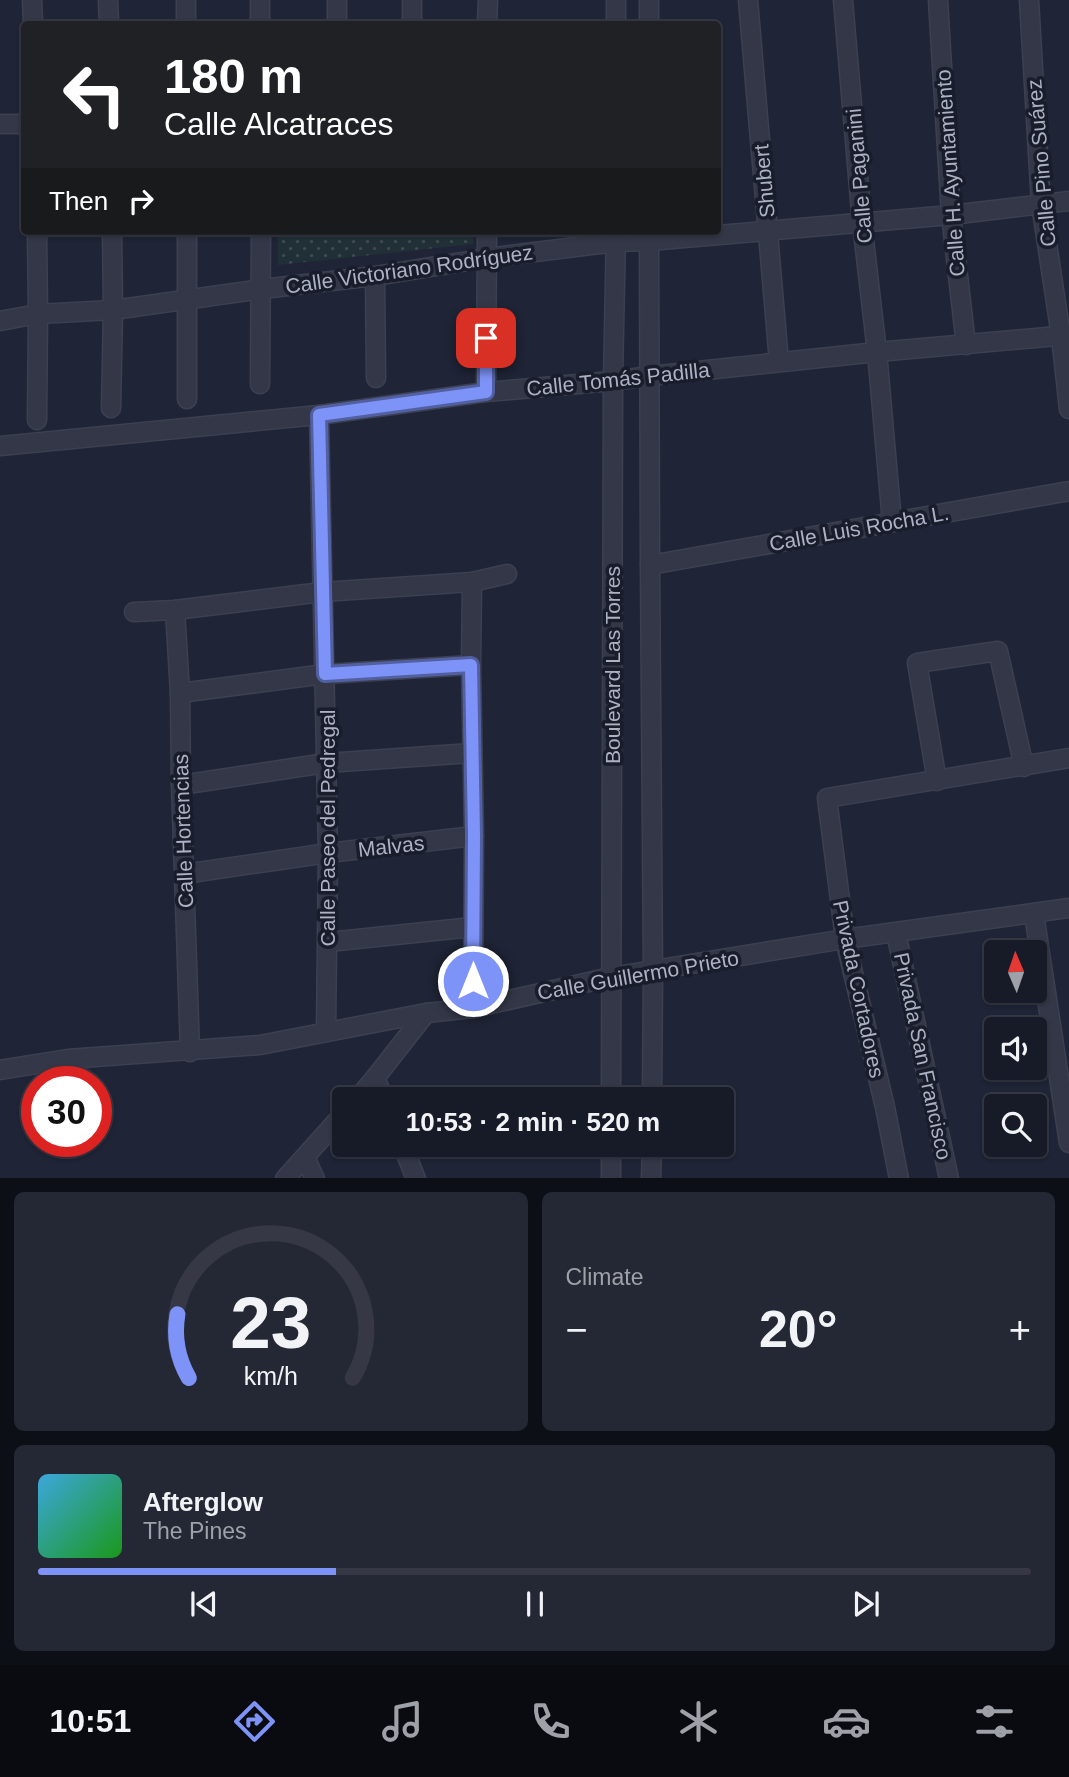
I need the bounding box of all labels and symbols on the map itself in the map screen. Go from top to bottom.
street label: Calle H. Ayuntamiento [931,69,969,277]
street label: Calle Pino Suárez [1022,78,1060,248]
street label: Calle Paganini [842,108,876,244]
street label: Shubert [749,143,779,219]
street label: Calle Victoriano Rodríguez [284,240,534,298]
pin [456,308,516,368]
street label: Calle Tomás Padilla [525,358,711,400]
street label: Calle Luis Rocha L. [767,501,951,555]
street label: Boulevard Las Torres [601,566,624,764]
street label: Calle Paseo del Pedregal [316,710,339,947]
street label: Calle Hortencias [169,754,197,908]
street label: Malvas [357,831,425,861]
street label: Privada Cortadores [829,898,889,1080]
north arrow [984,940,1046,1003]
position arrow [436,944,510,1018]
street label: Calle Guillermo Prieto [535,946,741,1004]
street label: Privada San Francisco [890,950,956,1162]
speed limit sign: 30 [21,1066,112,1157]

